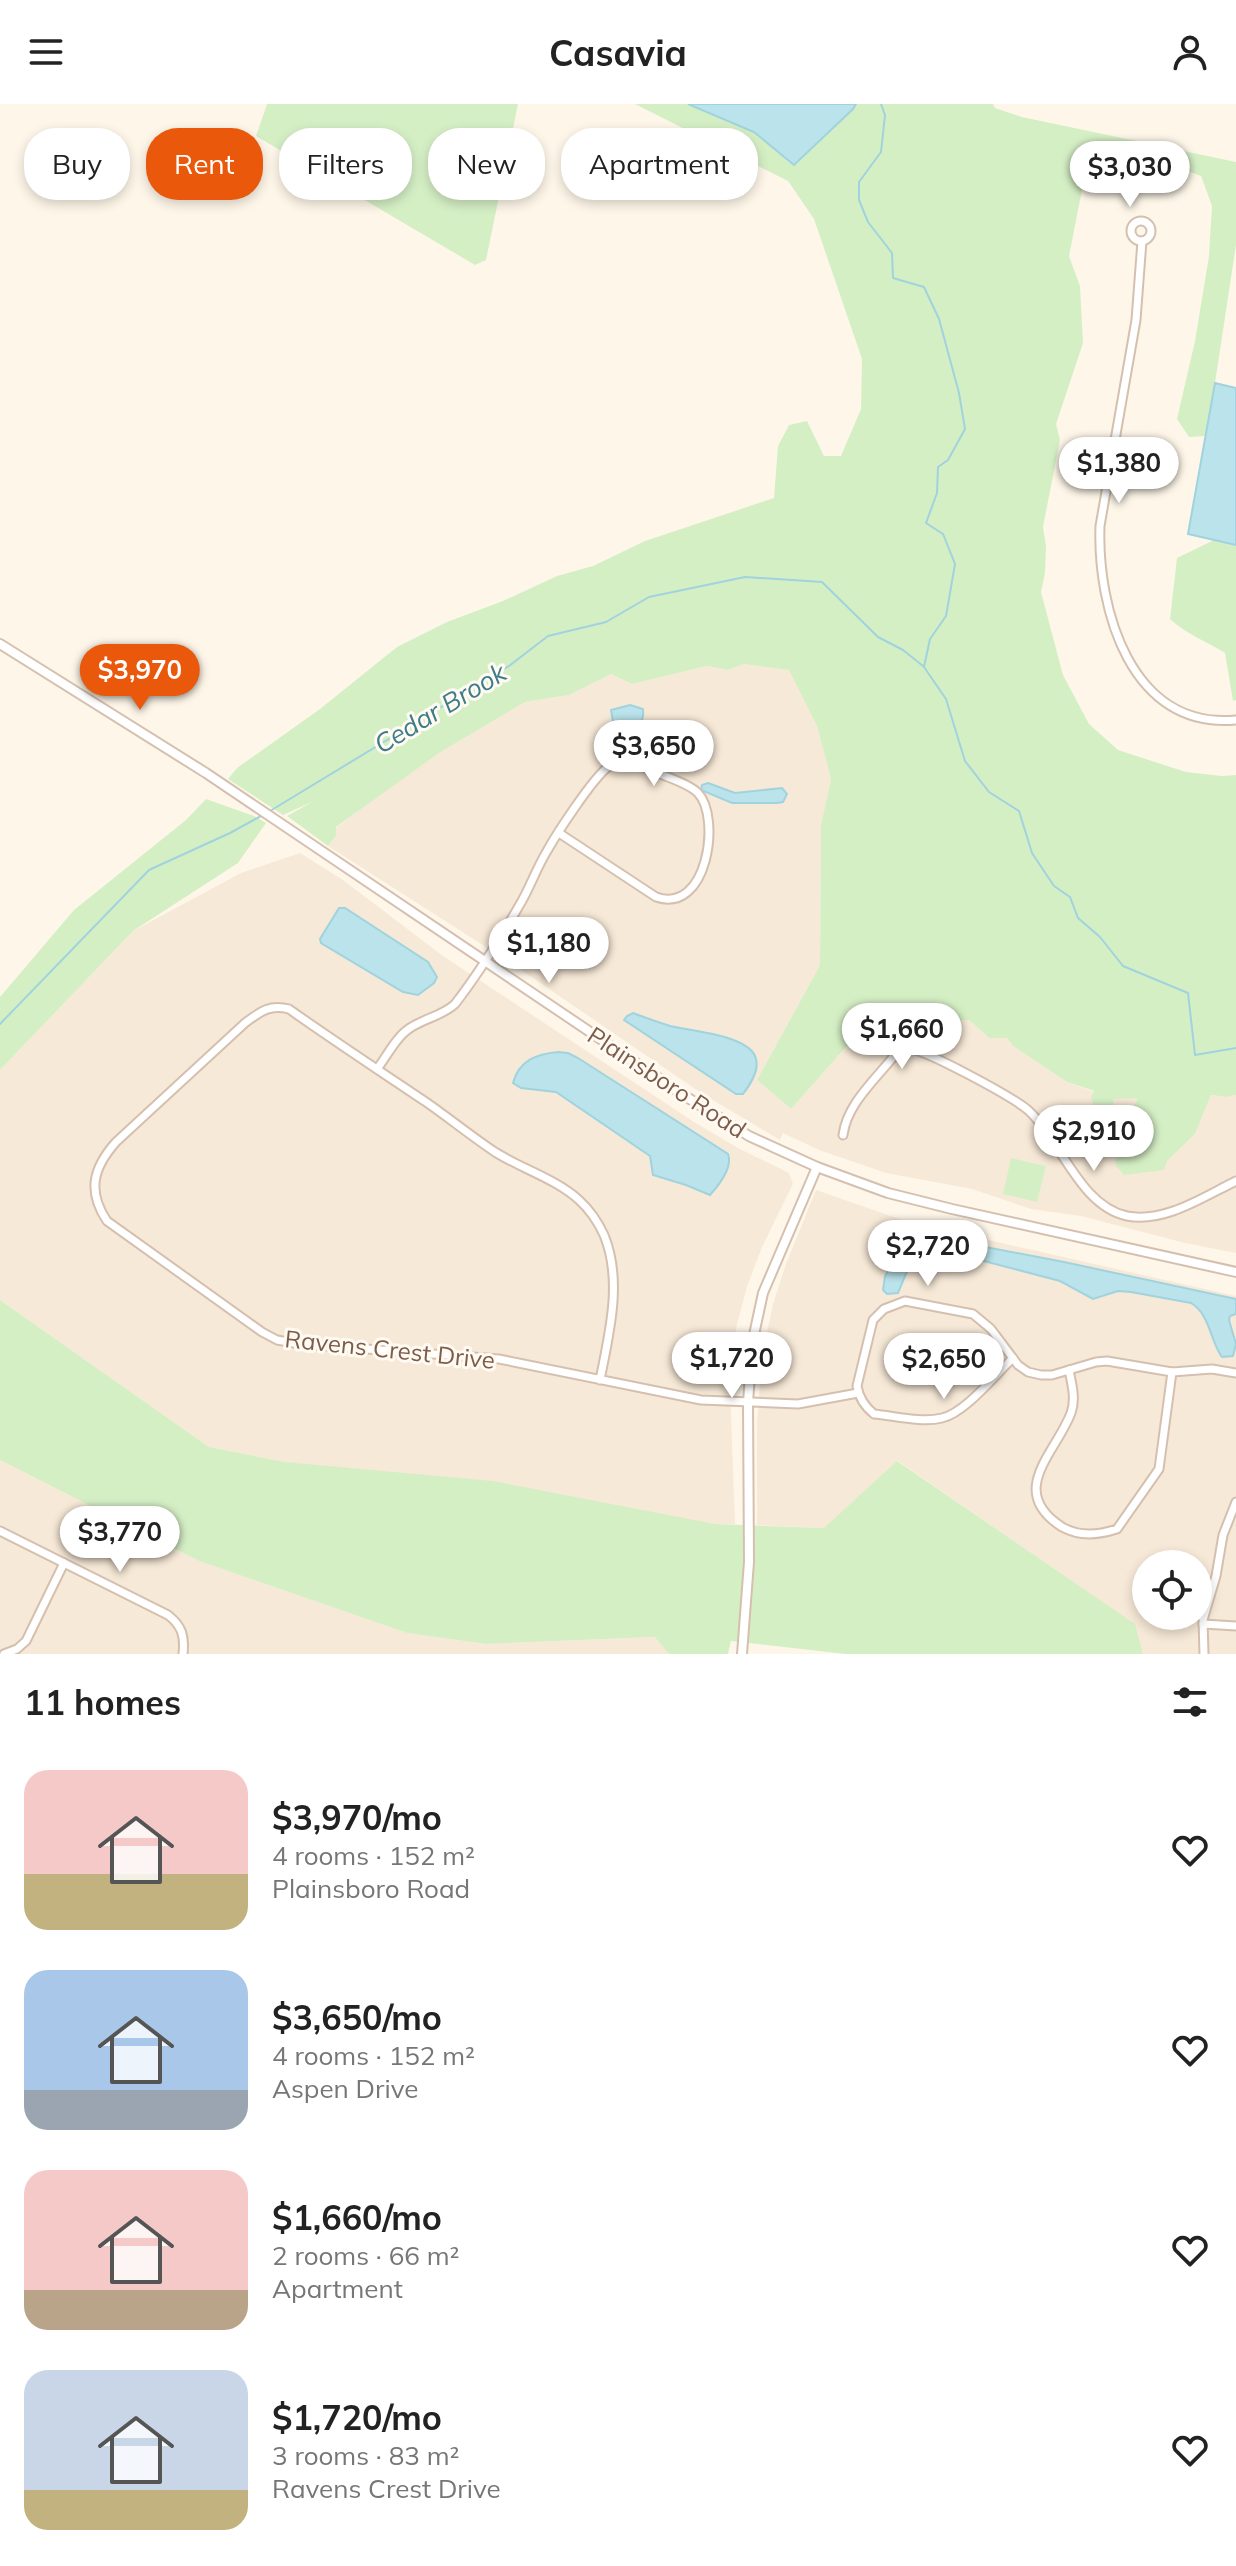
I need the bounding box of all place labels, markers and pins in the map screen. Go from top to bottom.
pin: $3,030 [1065,141,1195,209]
pin: $1,380 [1054,437,1184,505]
pin: $3,970 [75,644,205,712]
pin: $3,650 [589,720,719,788]
pin: $1,180 [484,917,614,985]
pin: $1,660 [837,1003,967,1071]
pin: $2,910 [1029,1105,1159,1173]
pin: $2,720 [863,1220,993,1288]
pin: $1,720 [667,1332,797,1400]
pin: $2,650 [879,1333,1009,1401]
pin: $3,770 [55,1506,185,1574]

